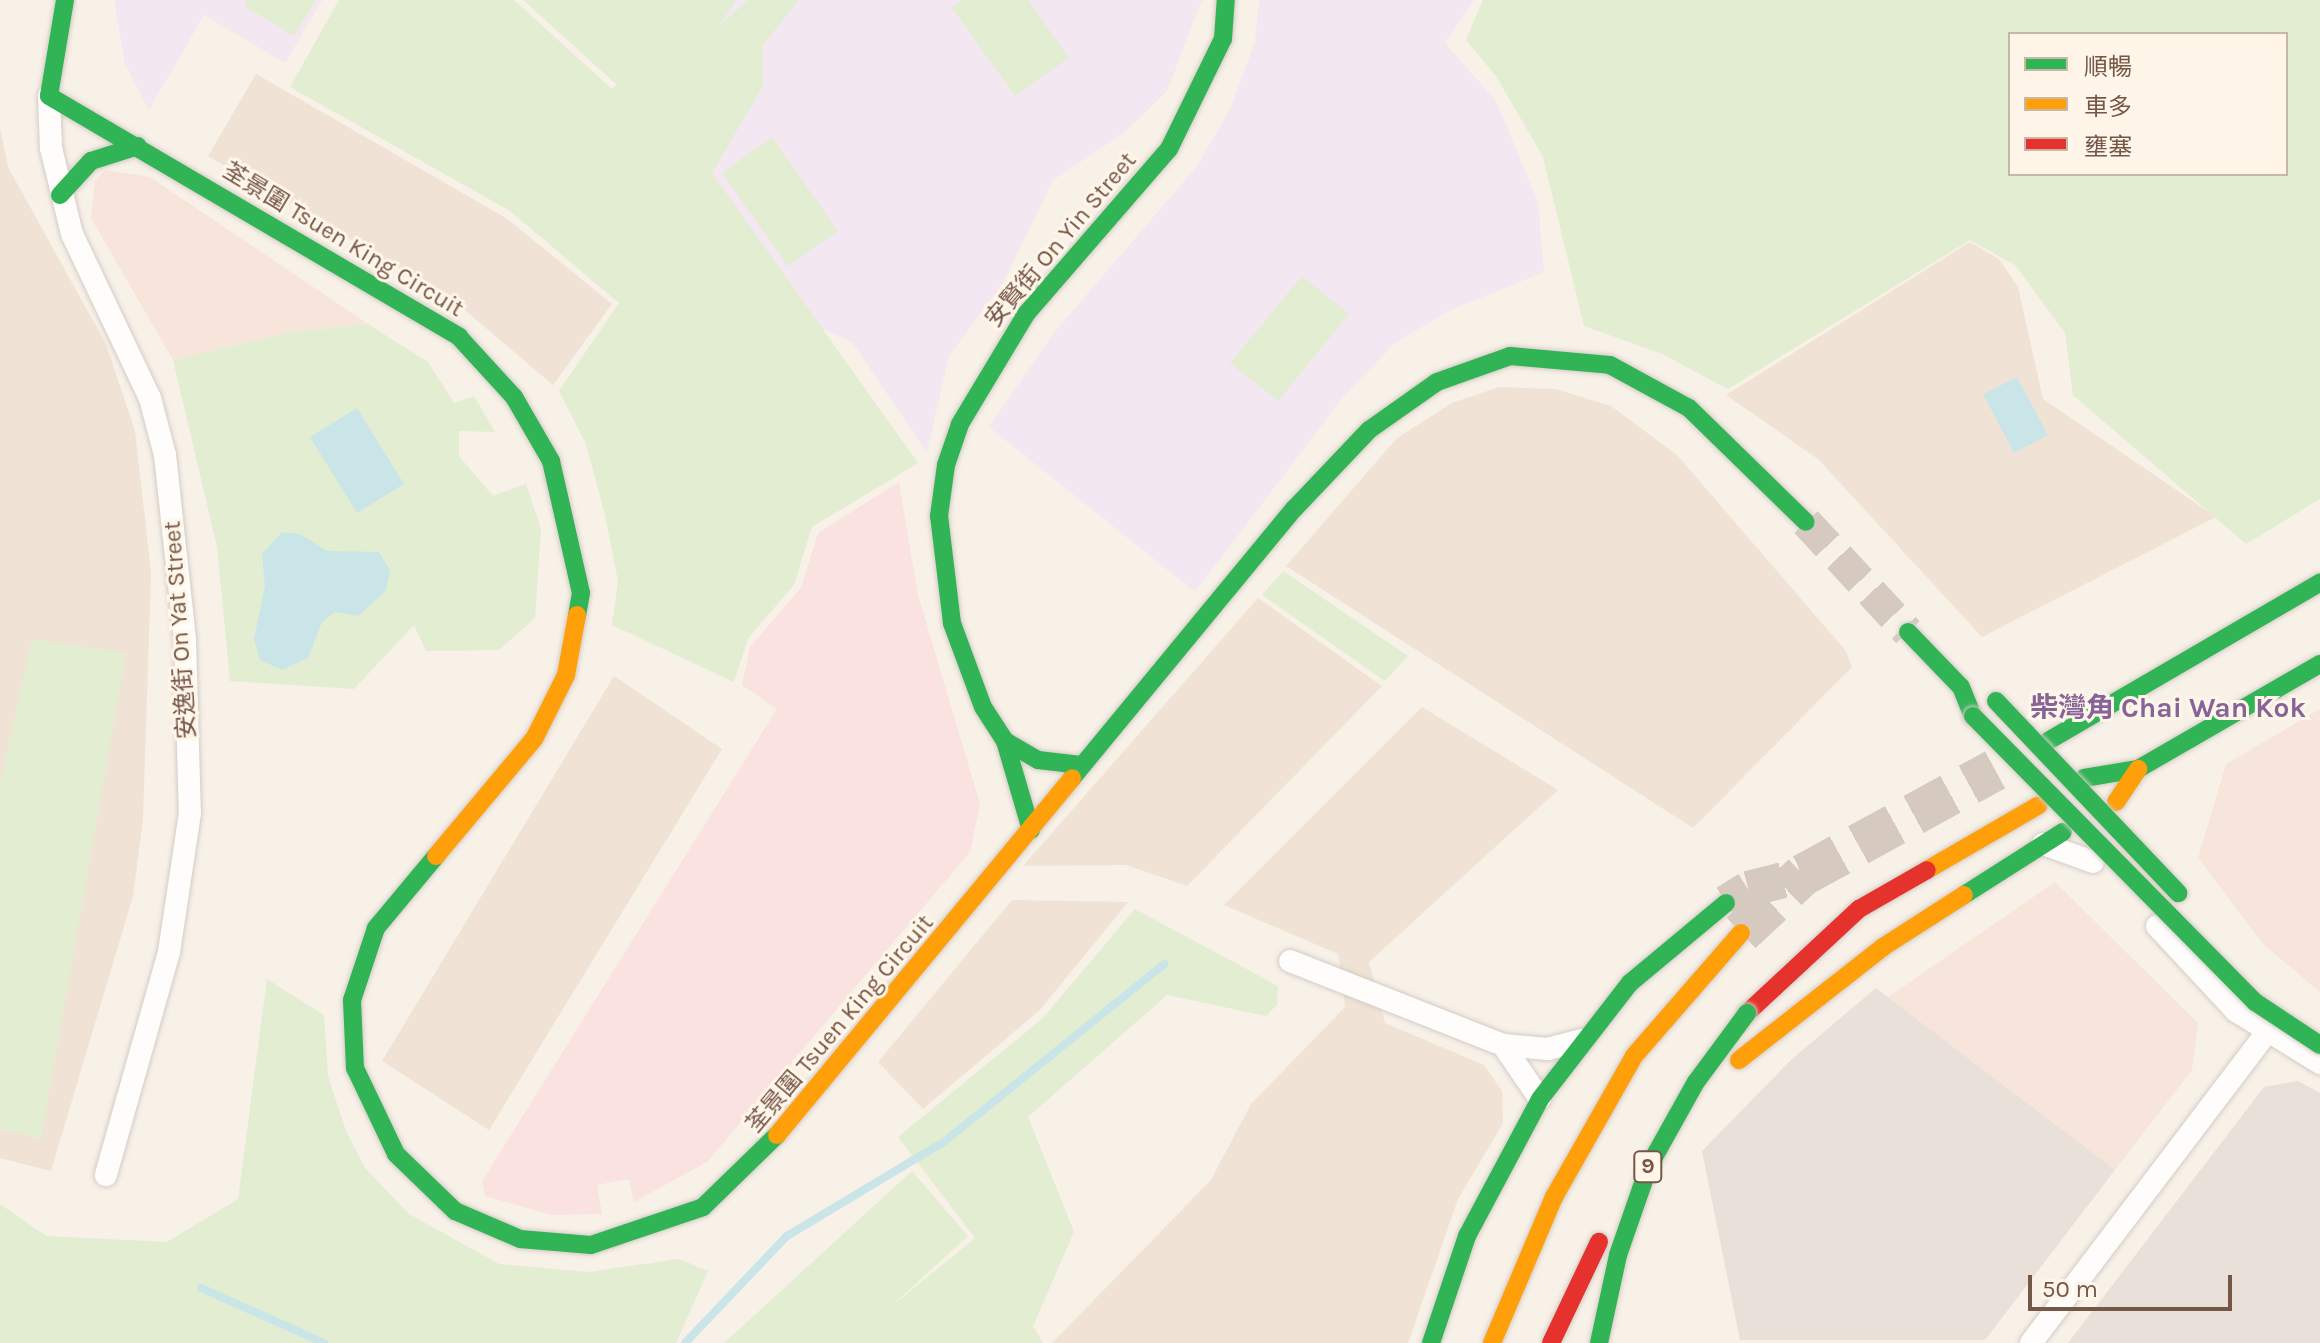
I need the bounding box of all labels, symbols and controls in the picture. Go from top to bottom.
legend [2008,32,2288,176]
text: 順暢 [2084,53,2132,81]
text: 車多 [2084,93,2132,121]
text: 壅塞 [2084,133,2132,161]
street label: 安賢街 On Yin Street [979,147,1143,333]
street label: 荃景圍 Tsuen King Circuit [217,157,469,323]
street label: 安逸街 On Yat Street [158,520,202,740]
district label: 柴灣角 Chai Wan Kok [2030,691,2306,725]
street label: 荃景圍 Tsuen King Circuit [740,909,940,1139]
road number: 9 [1632,1149,1664,1185]
scale bar [2032,1259,2236,1309]
text: 50 m [2042,1275,2098,1303]

